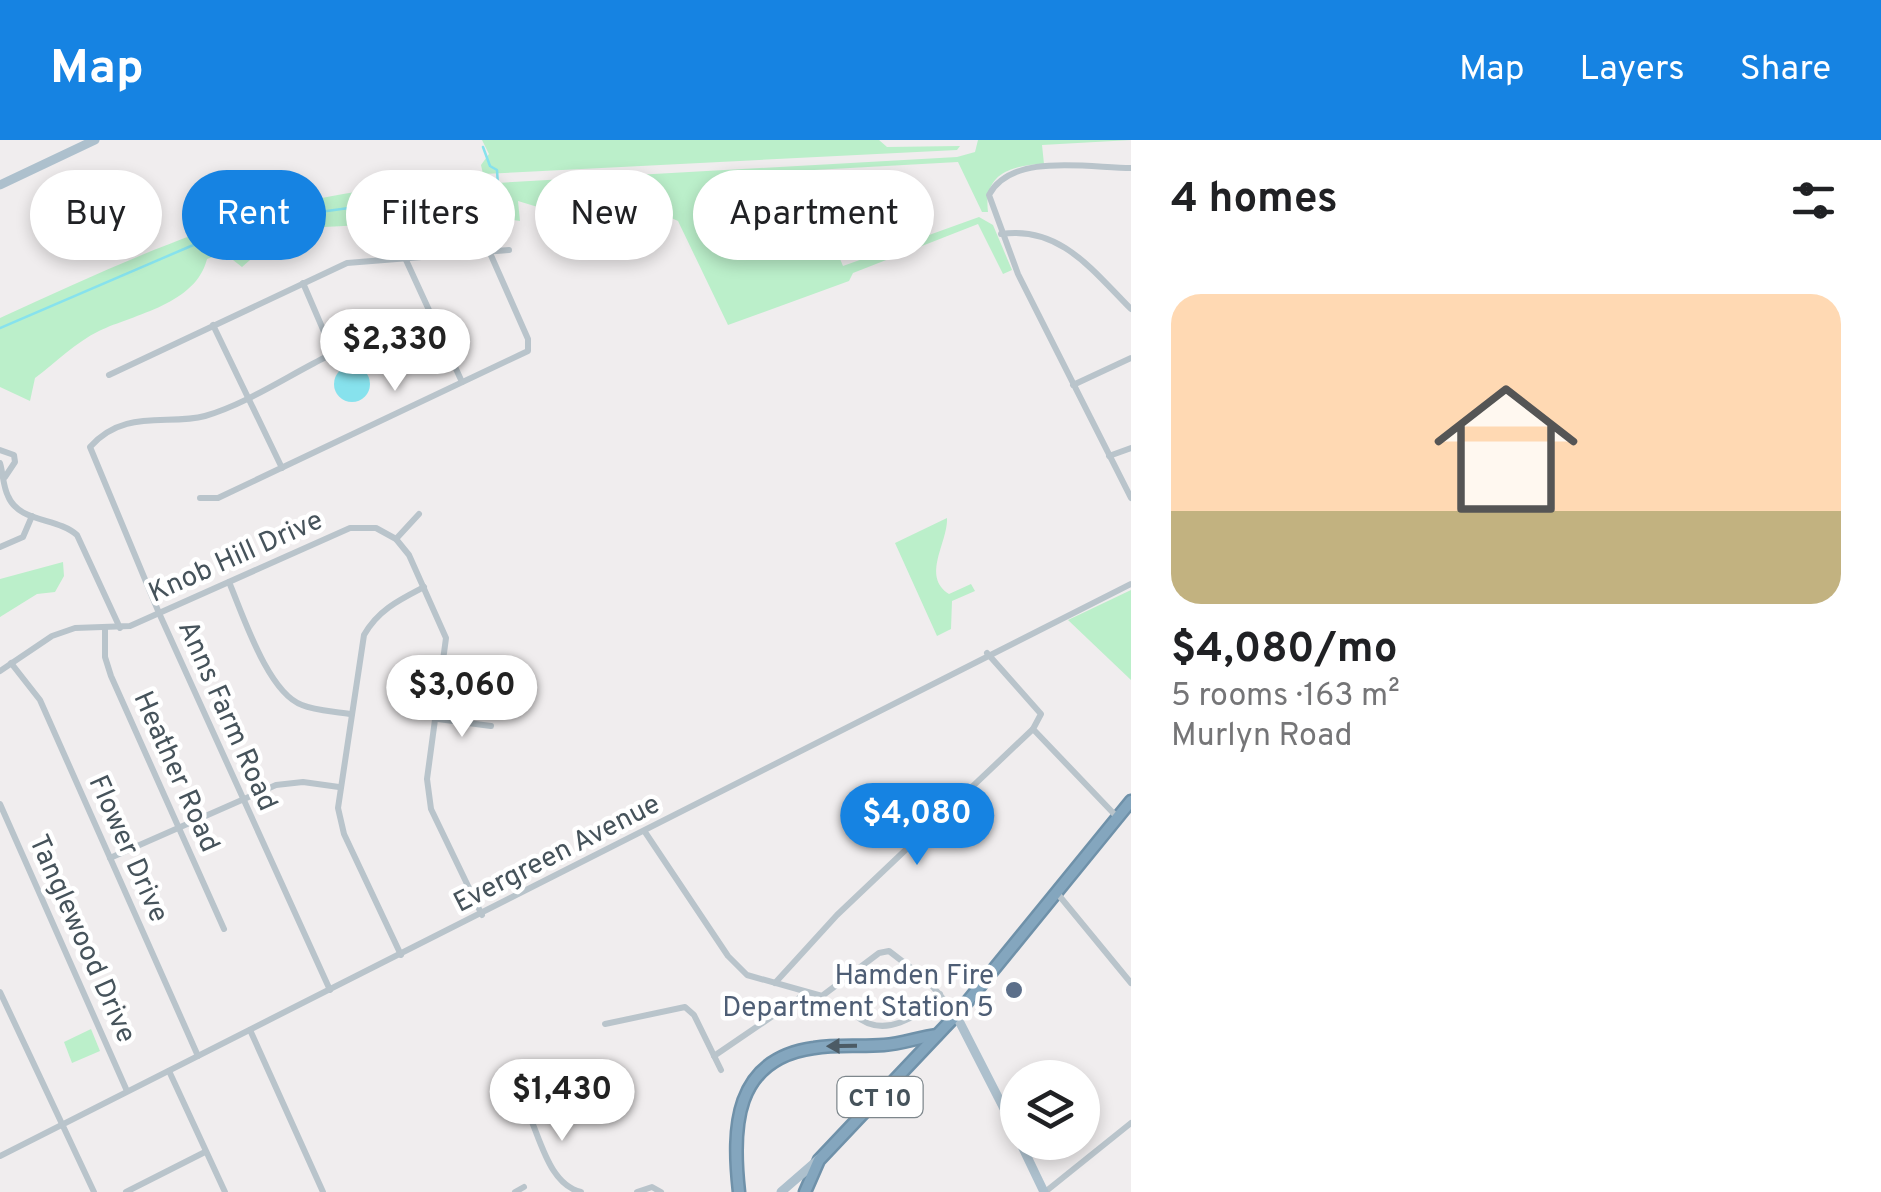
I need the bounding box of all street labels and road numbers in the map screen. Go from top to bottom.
street label: Knob Hill Drive [144,503,329,612]
street label: Anns Farm Road [168,615,284,817]
street label: Heather Road [124,686,227,858]
street label: Flower Drive [79,770,176,928]
street label: Evergreen Avenue [448,787,667,922]
street label: Tanglewood Drive [19,829,143,1049]
road number: CT 10 [838,1077,922,1117]

